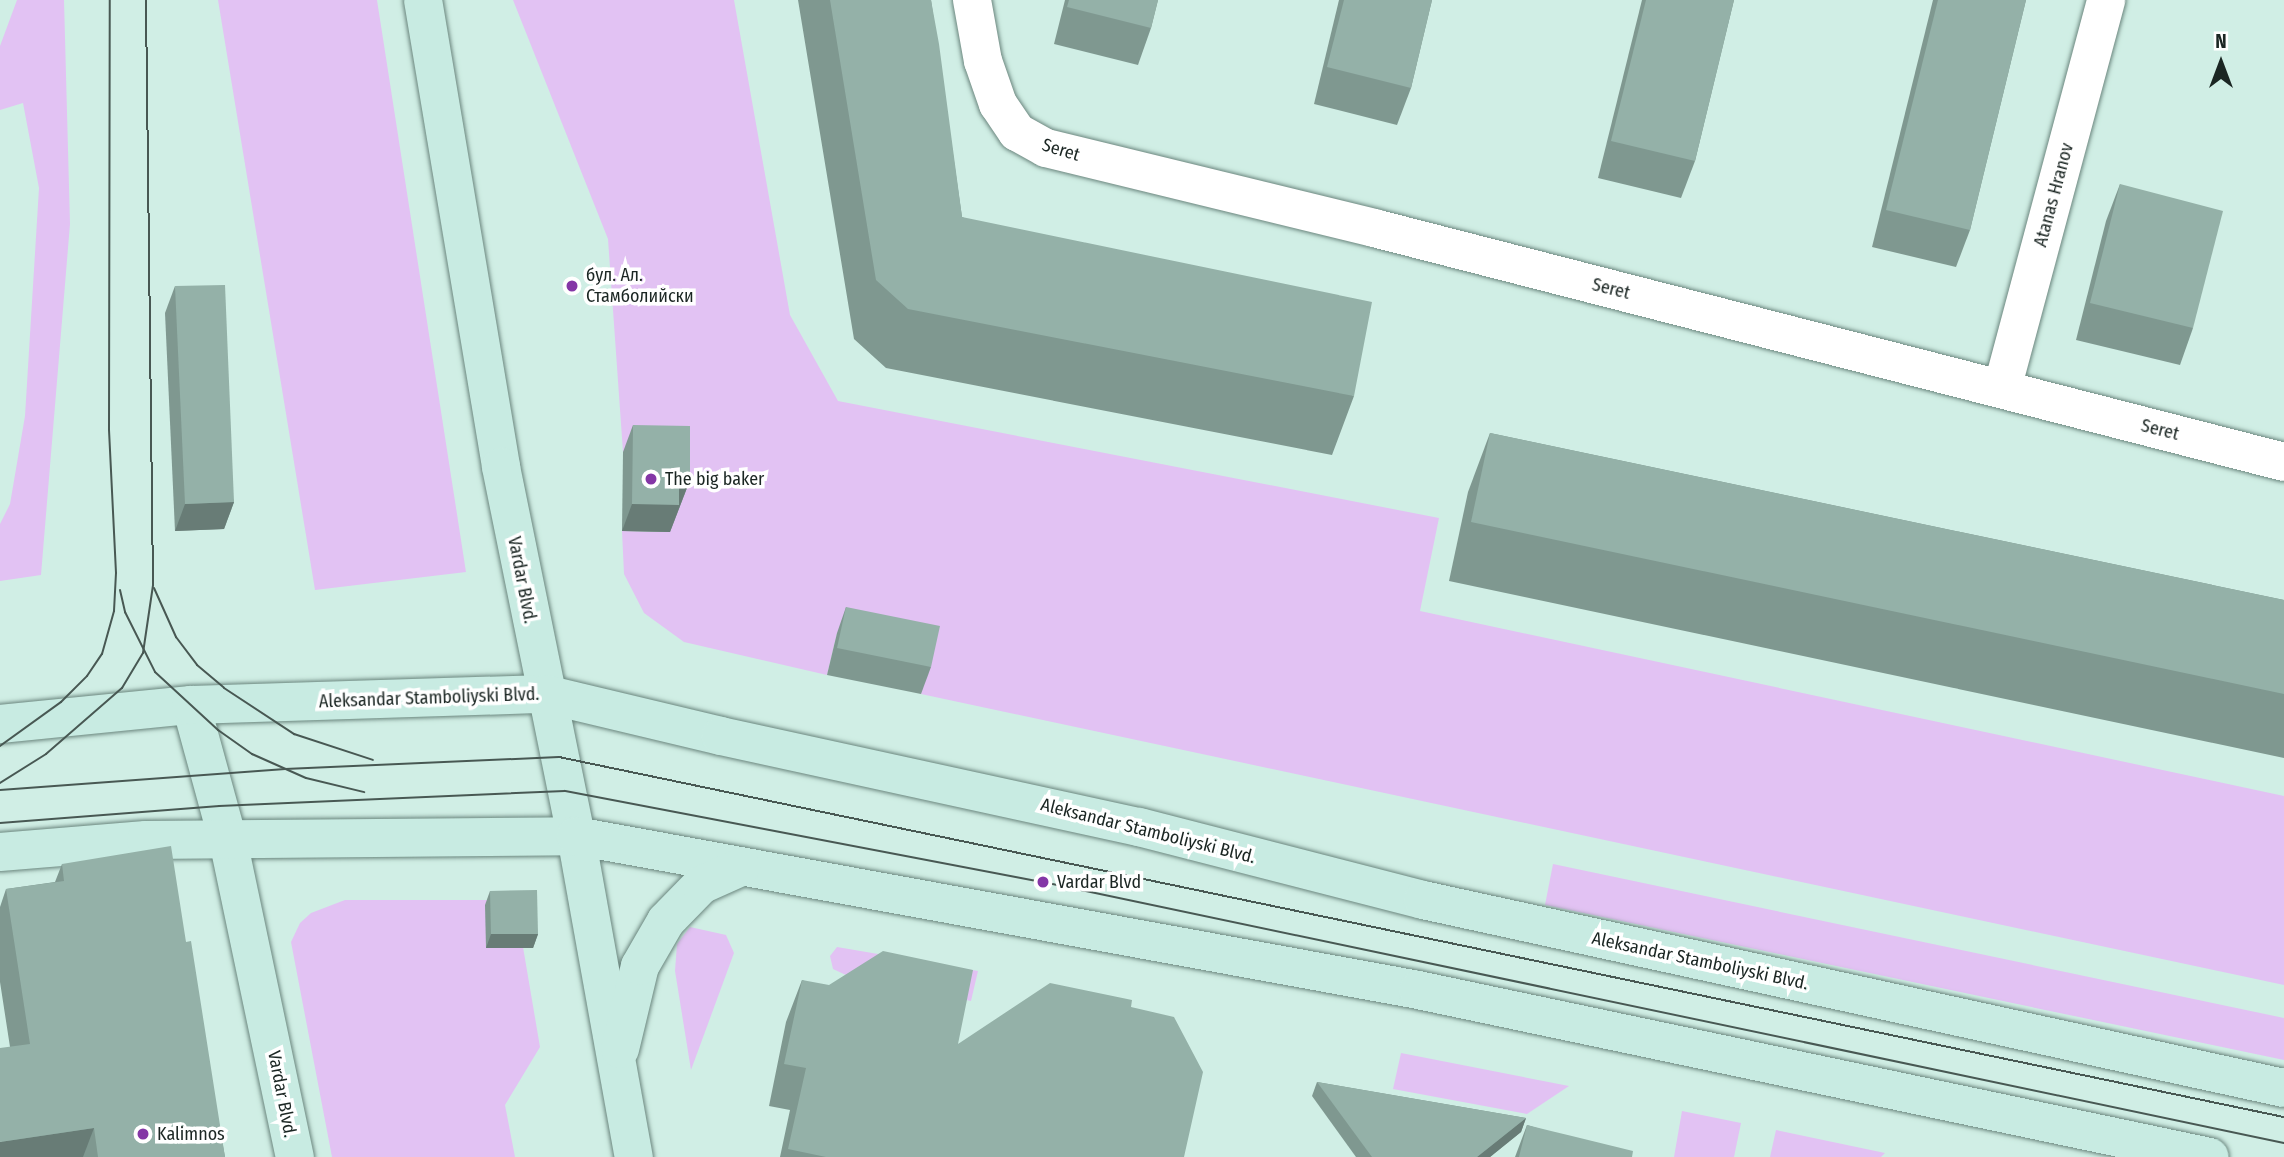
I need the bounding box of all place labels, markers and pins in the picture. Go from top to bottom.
place label: бул. Ал. Стамболийски [586,265,694,308]
marker: бул. Ал. Стамболийски [564,278,580,294]
place label: The big baker [665,468,764,490]
marker: The big baker [643,471,659,487]
place label: Vardar Blvd [1057,871,1141,893]
marker: Vardar Blvd [1035,874,1051,890]
place label: Kalimnos [157,1123,225,1145]
marker: Kalimnos [135,1126,151,1142]

